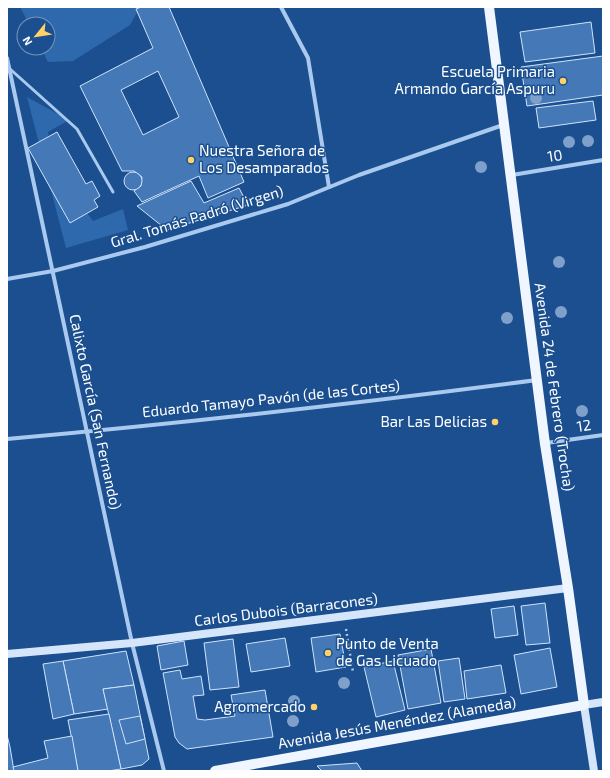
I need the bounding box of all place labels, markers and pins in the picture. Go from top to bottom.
place label: Escuela Primaria Armando García Aspuru [395,62,555,97]
marker: Escuela Primaria Armando García Aspuru [558,76,568,86]
place label: Nuestra Señora de Los Desamparados [199,141,329,176]
marker: Nuestra Señora de Los Desamparados [186,155,196,165]
place label: Bar Las Delicias [380,412,487,430]
marker: Bar Las Delicias [490,417,500,427]
place label: Punto de Venta de Gas Licuado [336,634,439,669]
marker: Punto de Venta de Gas Licuado [323,648,333,658]
place label: Agromercado [214,697,306,715]
marker: Agromercado [309,702,319,712]

